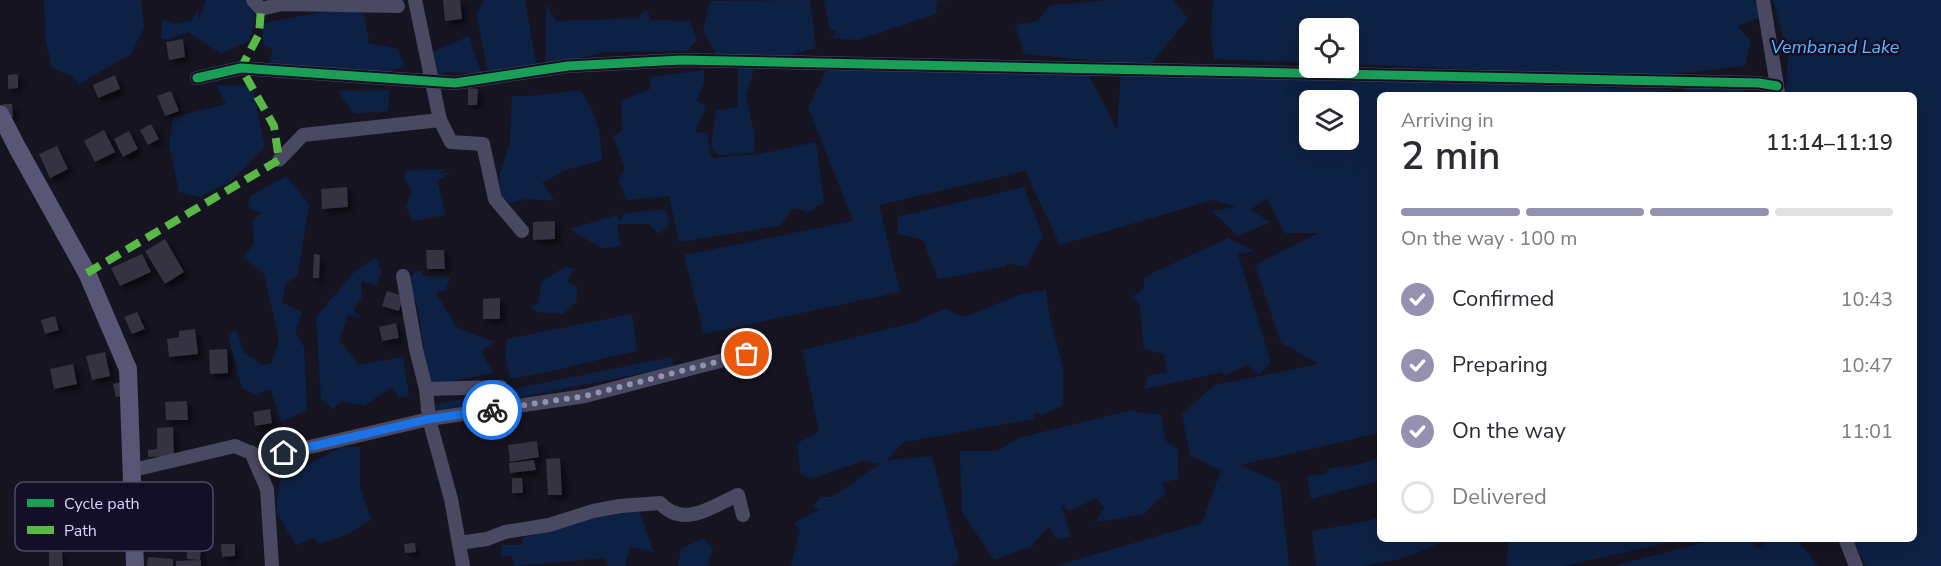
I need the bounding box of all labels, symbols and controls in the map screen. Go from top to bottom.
map controls [1299,18,1359,150]
button: locate [1299,18,1359,78]
water label: Vembanad Lake [1771,35,1900,59]
button: layers [1299,90,1359,150]
text: Arriving in [1401,107,1494,134]
text: 11:14–11:19 [1766,128,1893,158]
text: 2 min [1401,130,1500,183]
text: On the way · 100 m [1401,225,1577,252]
icon: check [1401,283,1434,316]
text: Confirmed [1452,284,1554,314]
text: 10:43 [1840,286,1893,313]
pin [721,328,772,379]
icon: bag [730,337,763,370]
icon: check [1401,349,1434,382]
text: Preparing [1452,350,1548,380]
text: 10:47 [1840,352,1893,379]
courier [462,380,522,440]
icon: bike [476,394,509,427]
icon: check [1401,415,1434,448]
text: On the way [1452,416,1566,446]
text: 11:01 [1840,418,1893,445]
pin [258,427,309,478]
icon: home [267,436,300,469]
legend [15,482,213,551]
text: Delivered [1452,482,1547,512]
text: Cycle path [64,493,140,515]
text: Path [64,520,97,542]

